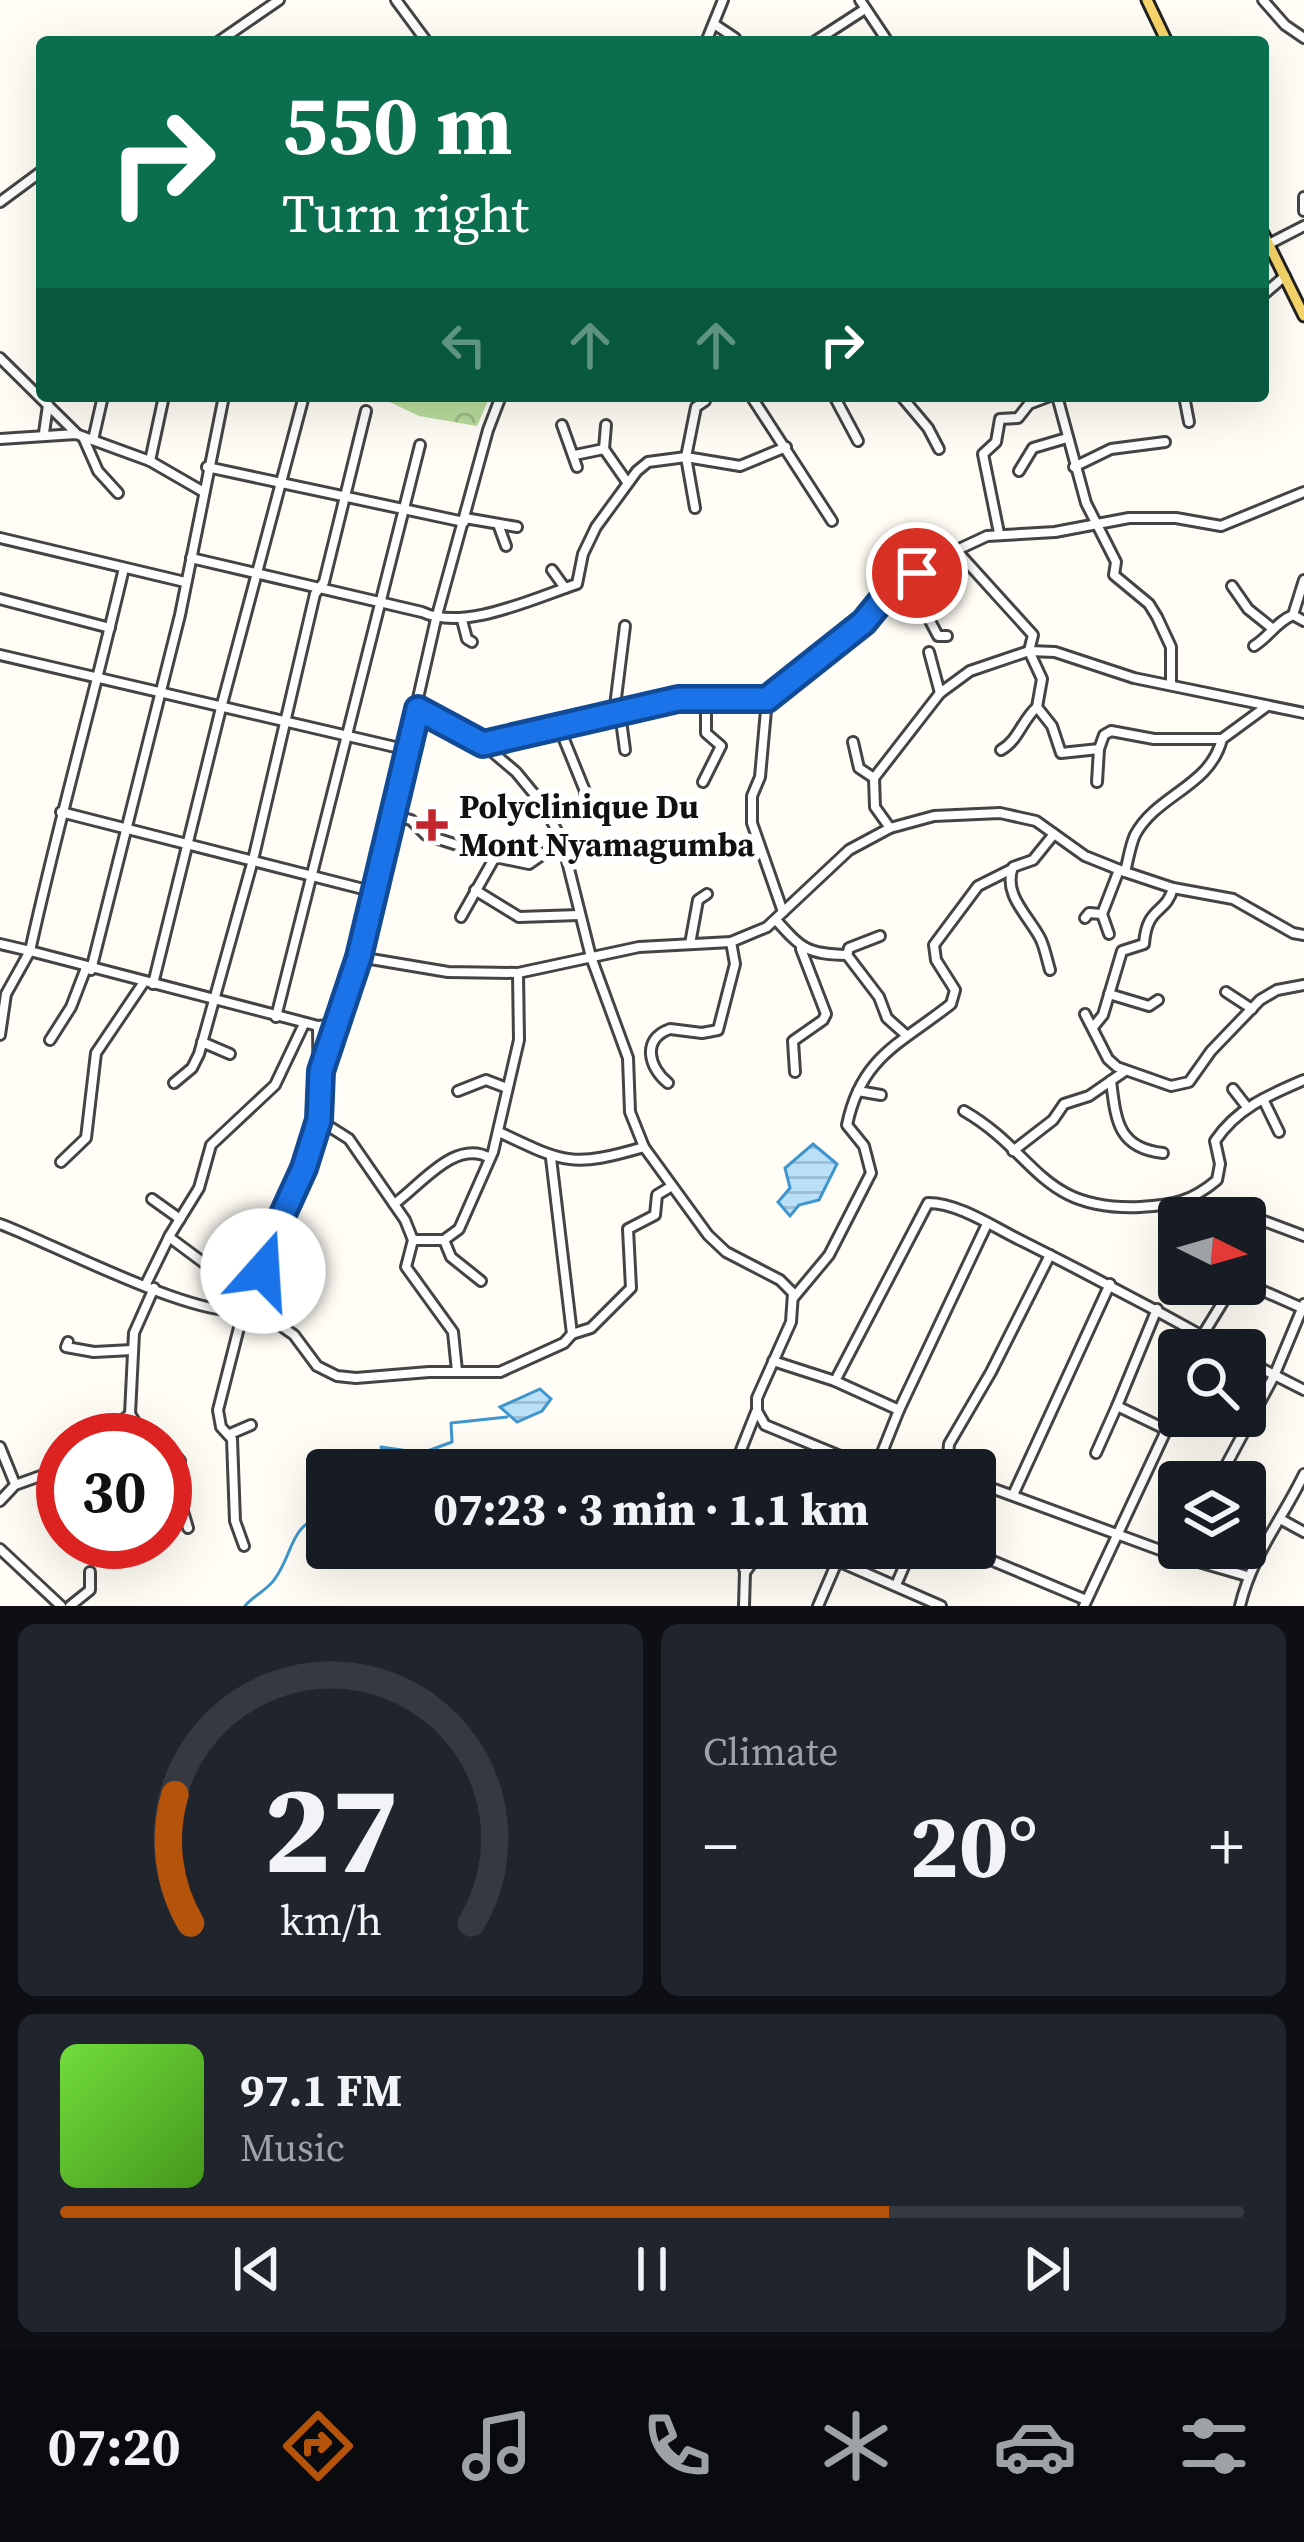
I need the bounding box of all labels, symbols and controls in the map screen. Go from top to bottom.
text: 550 m [282,67,513,182]
icon: right [84,84,240,240]
text: Turn right [282,176,529,250]
icon: left [431,312,497,378]
icon: ahead [557,312,623,378]
icon: ahead [683,312,749,378]
icon: right [809,312,875,378]
pin [866,522,968,624]
icon: arrive [884,540,950,606]
place label: Polyclinique Du Mont Nyamagumba [459,784,755,867]
marker: Polyclinique Du Mont Nyamagumba [416,809,448,841]
north arrow [1158,1197,1266,1305]
map controls [1158,1197,1266,1569]
position arrow [200,1208,326,1334]
button: search [1158,1329,1266,1437]
speed limit sign: 30 [36,1413,192,1569]
button: layers [1158,1461,1266,1569]
text: 07:23 · 3 min · 1.1 km [433,1478,869,1540]
text: Climate [703,1725,838,1778]
text: 27 [263,1743,398,1914]
text: 20° [909,1784,1038,1907]
text: − [703,1801,738,1891]
text: + [1209,1801,1244,1891]
text: km/h [279,1891,382,1949]
text: 97.1 FM [240,2059,402,2121]
text: Music [240,2121,345,2174]
icon: previous [224,2236,290,2302]
icon: pause [619,2236,685,2302]
icon: next [1014,2236,1080,2302]
icon: directions [276,2404,360,2488]
icon: music [455,2404,539,2488]
icon: phone [635,2404,719,2488]
icon: climate [814,2404,898,2488]
icon: car [993,2404,1077,2488]
icon: filters [1172,2404,1256,2488]
text: 07:20 [48,2409,181,2483]

